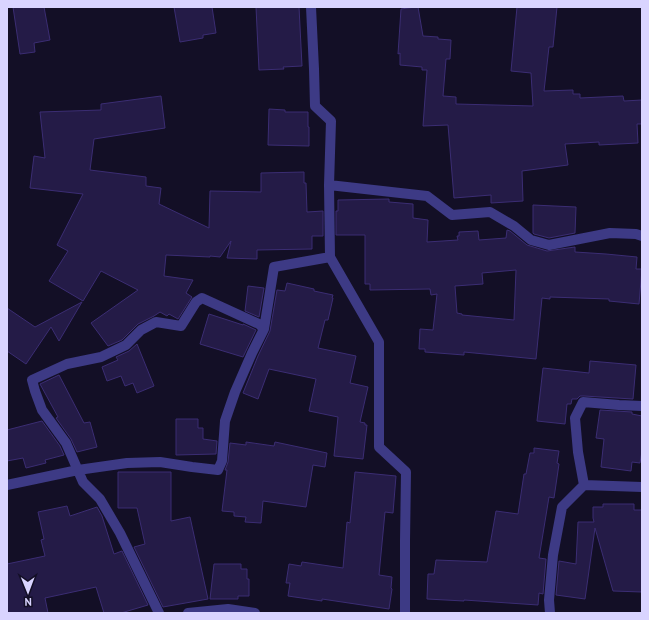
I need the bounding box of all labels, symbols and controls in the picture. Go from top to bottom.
north arrow [8,572,48,612]
text: N [24,595,32,609]

